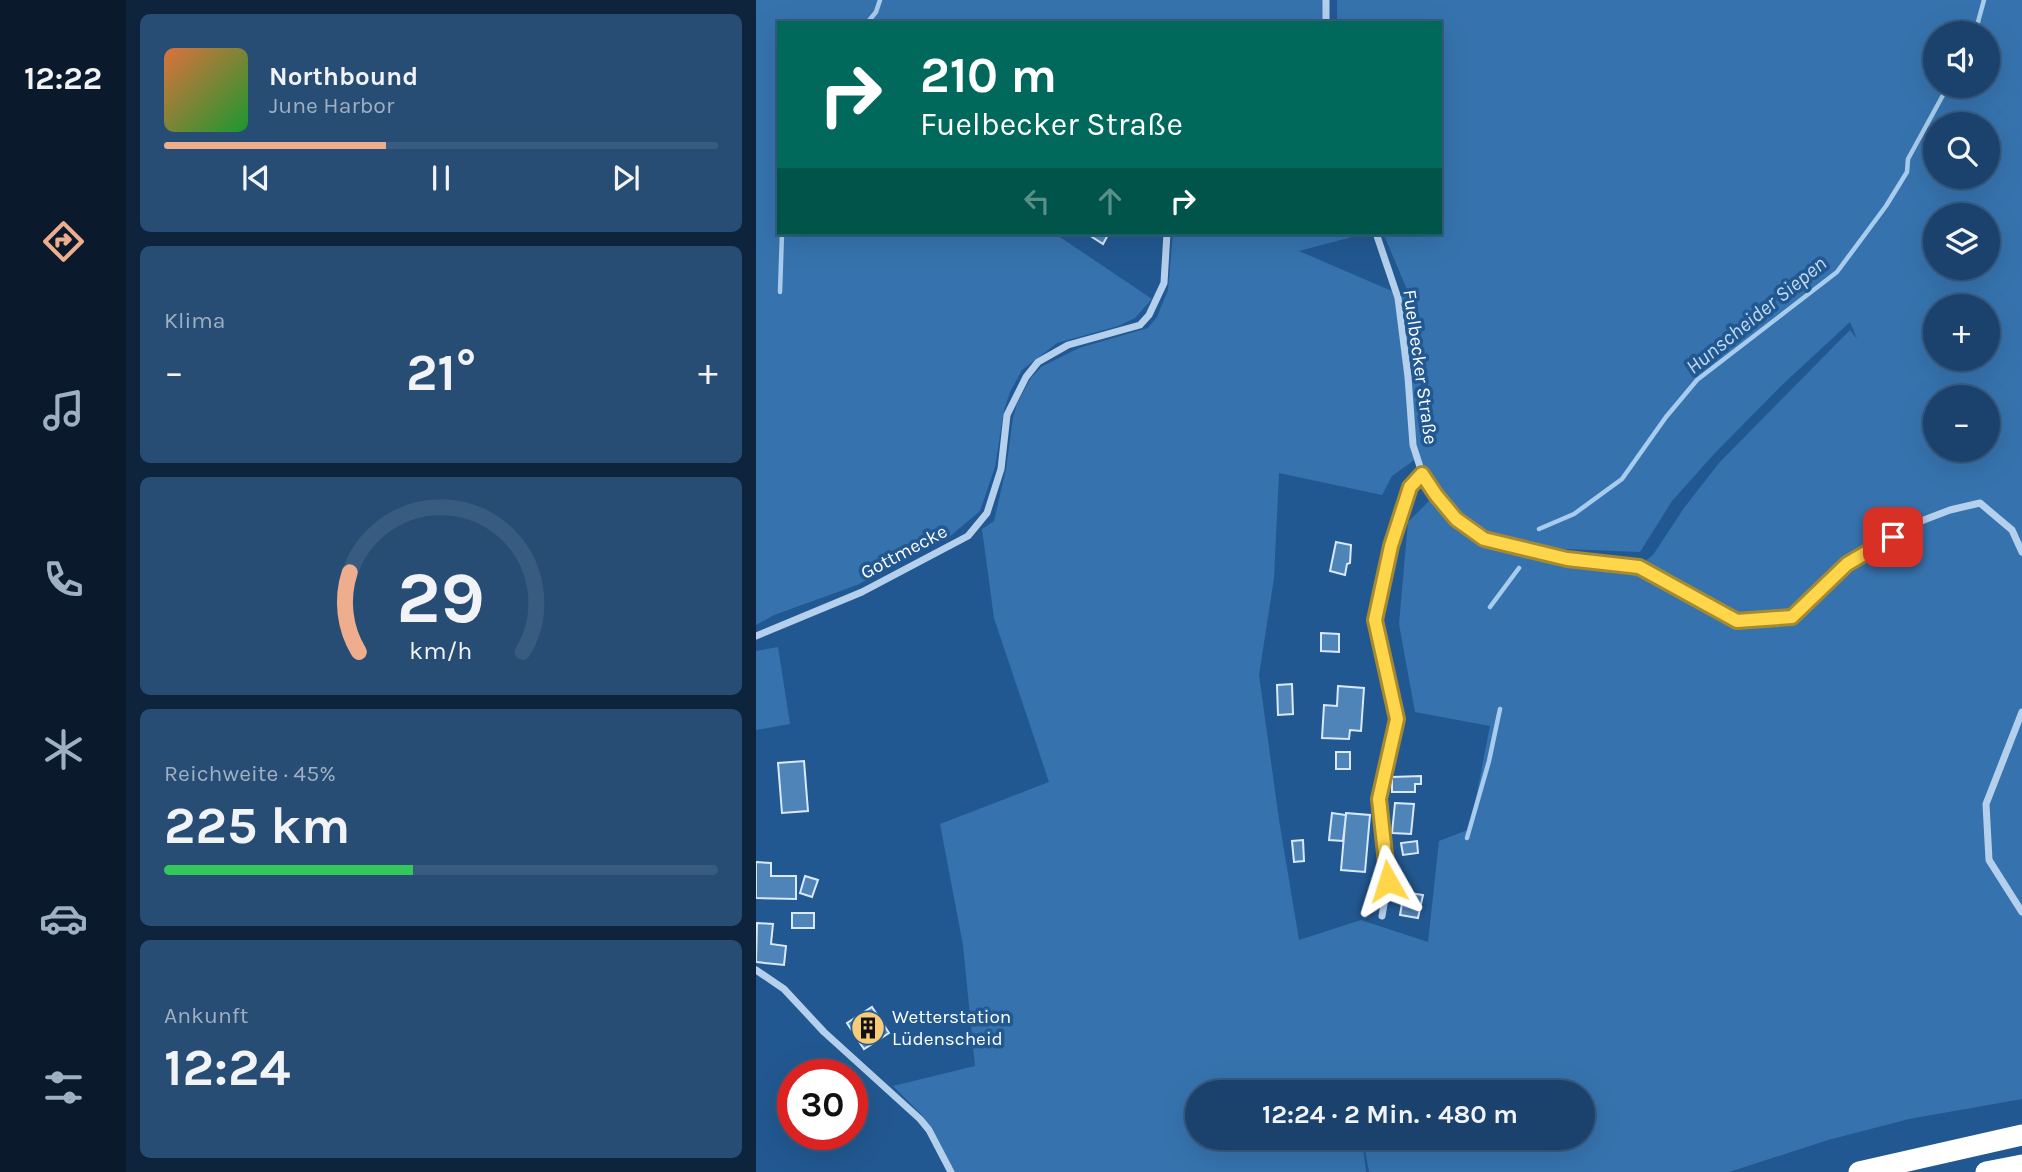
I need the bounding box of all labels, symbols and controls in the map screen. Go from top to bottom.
map controls [1923,21,2000,462]
button: sound [1923,21,2000,98]
text: 210 m [920,47,1057,104]
icon: right [805,49,896,140]
text: 12:22 [24,60,102,97]
text: Northbound [269,61,418,92]
text: June Harbor [269,92,394,119]
text: Fuelbecker Straße [920,106,1183,143]
button: search [1923,112,2000,189]
icon: previous [237,159,275,197]
icon: pause [422,159,460,197]
icon: next [607,159,645,197]
icon: left [1018,182,1056,220]
icon: ahead [1091,182,1129,220]
icon: right [1164,182,1202,220]
button: layers [1923,203,2000,280]
icon: directions [39,217,88,266]
water label: Hunscheider Siepen [1681,251,1831,379]
street label: Fuelbecker Straße [1398,288,1442,446]
button: + [1923,294,2000,371]
text: Klima [164,307,225,334]
text: 21° [406,342,476,403]
text: − [164,350,184,395]
text: + [698,350,718,395]
button: − [1923,385,2000,462]
icon: music [39,386,88,435]
pin [1863,507,1923,567]
icon: arrive [1874,518,1912,556]
street label: Gottmecke [857,520,951,584]
icon: phone [39,555,88,604]
text: 29 [397,555,485,640]
text: km/h [409,636,473,665]
icon: climate [39,725,88,774]
text: Reichweite · 45% [164,760,336,787]
text: 225 km [164,795,350,856]
position arrow [1351,844,1425,918]
icon: car [39,894,88,943]
text: Ankunft [164,1002,248,1029]
place label: Wetterstation Lüdenscheid [892,1006,1011,1050]
building icon: Wetterstation Lüdenscheid [849,1009,887,1047]
text: 12:24 [164,1037,290,1098]
speed limit sign: 30 [777,1059,868,1150]
icon: filters [39,1063,88,1112]
text: 12:24 · 2 Min. · 480 m [1262,1099,1518,1130]

